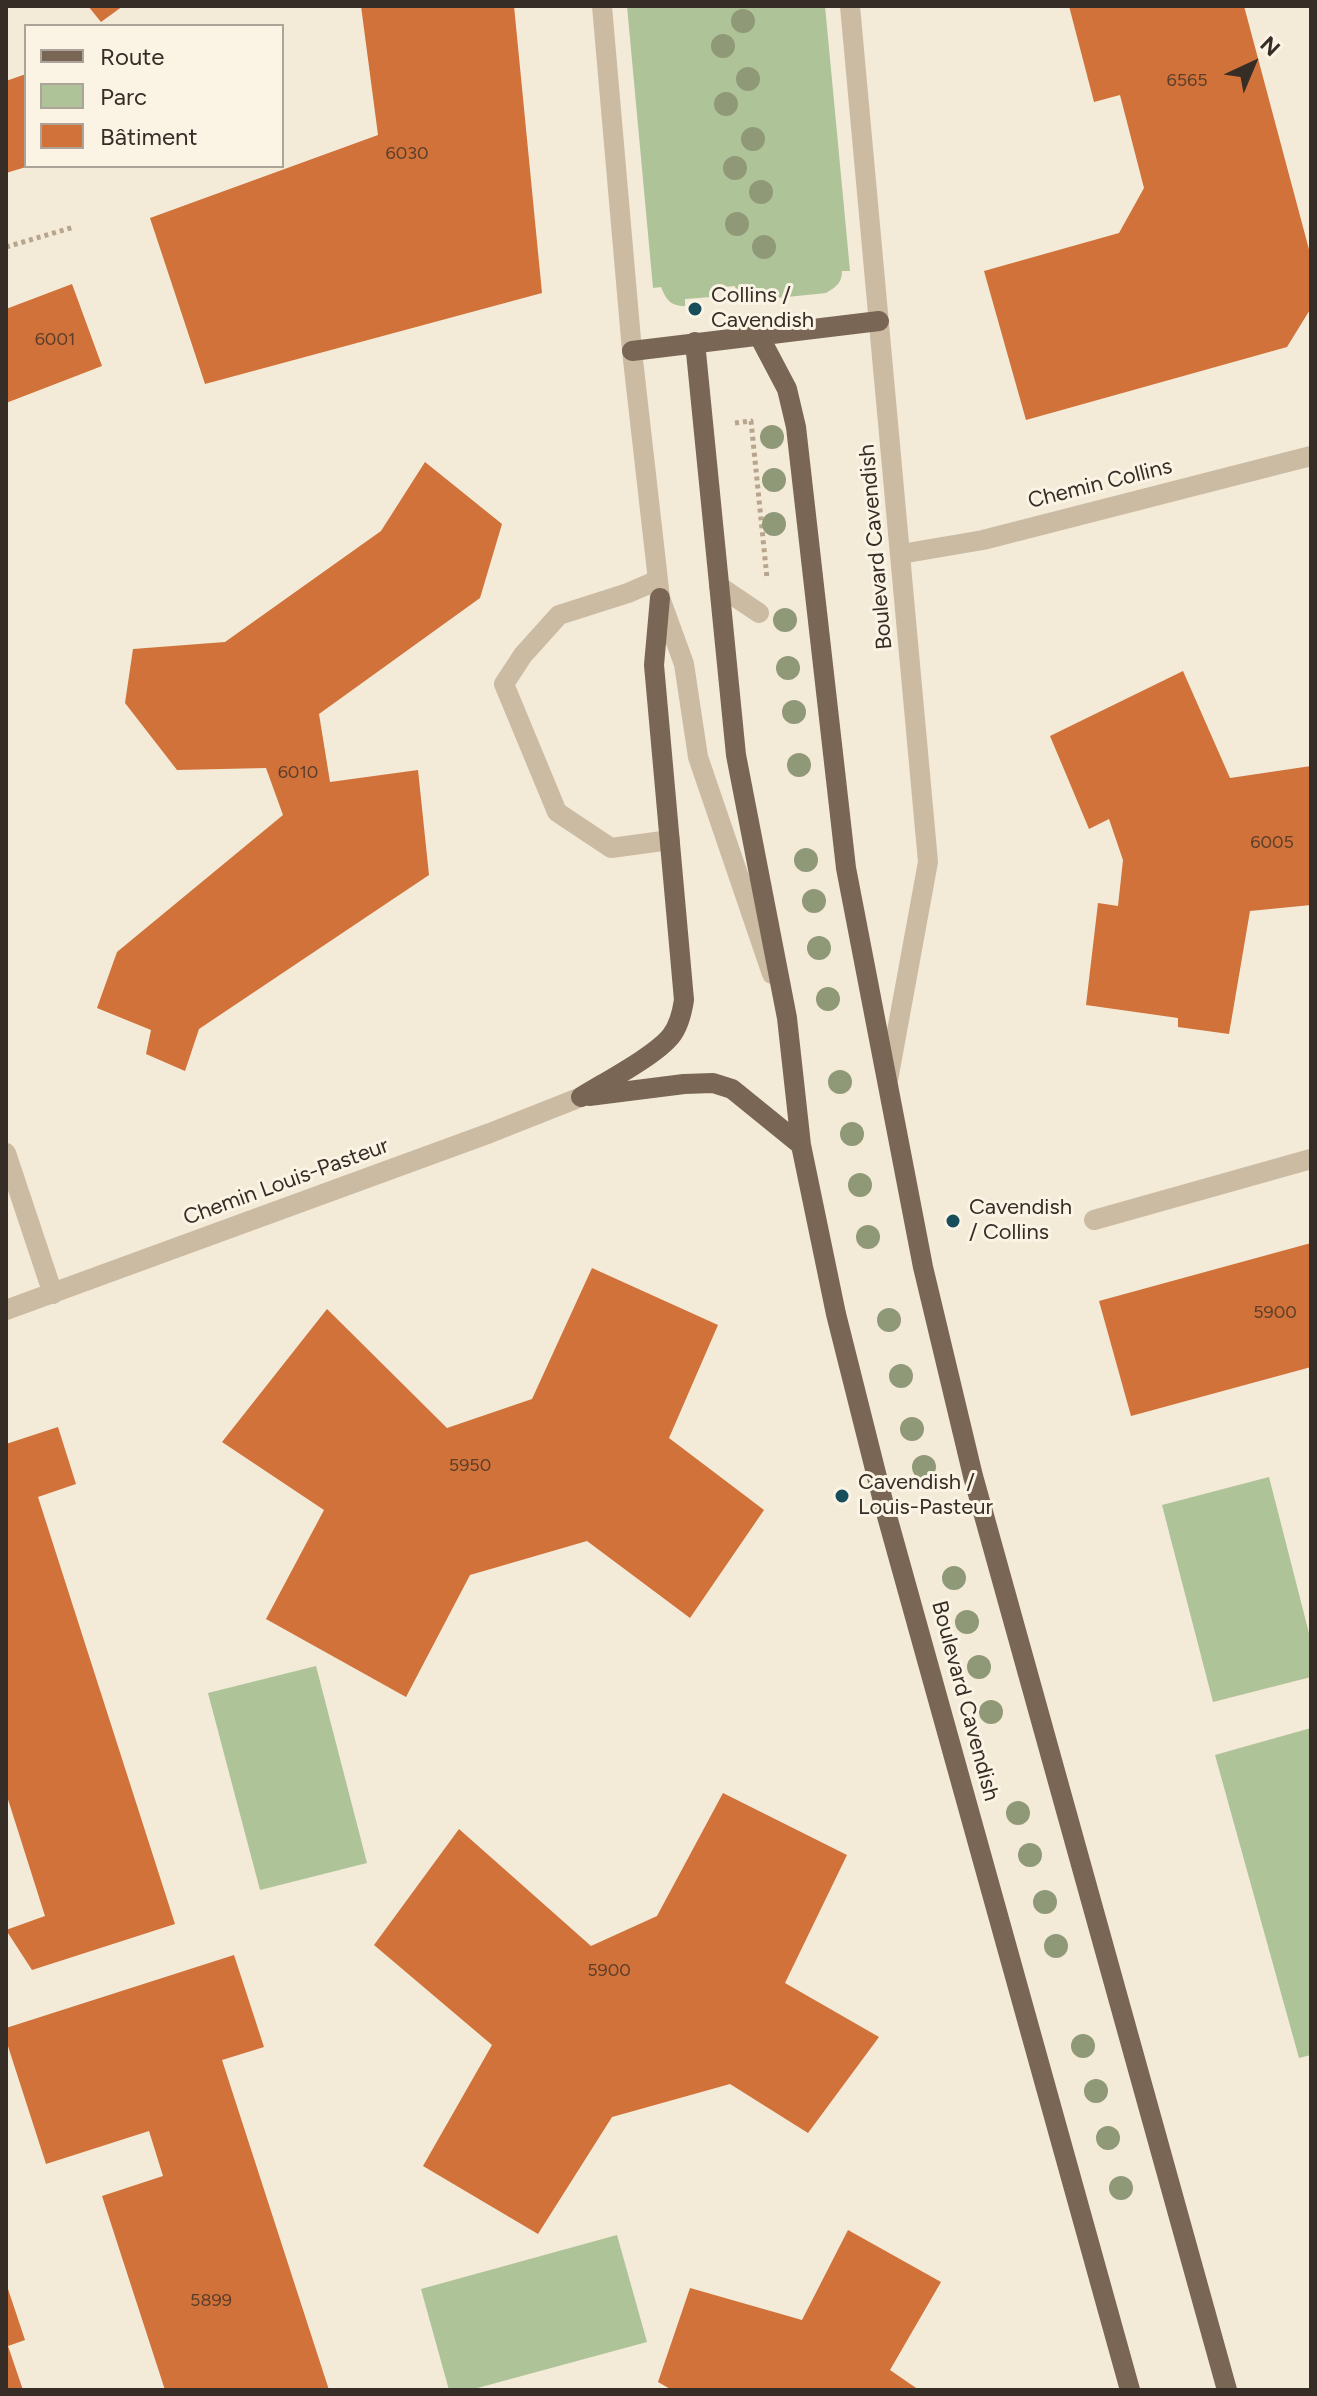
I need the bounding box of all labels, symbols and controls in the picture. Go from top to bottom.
legend [24,24,284,168]
north arrow [1213,24,1293,104]
text: N [1255,31,1286,62]
text: Route [100,42,164,71]
house number: 6565 [1166,70,1208,92]
text: Parc [100,82,147,111]
text: Bâtiment [100,122,198,151]
house number: 6030 [385,143,429,165]
place label: Collins / Cavendish [711,283,814,334]
marker: Collins / Cavendish [686,300,704,318]
house number: 6001 [35,329,75,351]
street label: Boulevard Cavendish [854,443,898,651]
street label: Chemin Collins [1025,453,1175,515]
house number: 6010 [278,762,318,784]
house number: 6005 [1250,832,1294,854]
street label: Chemin Louis-Pasteur [180,1133,392,1231]
place label: Cavendish / Collins [969,1195,1072,1246]
marker: Cavendish / Collins [944,1212,962,1230]
house number: 5900 [1253,1302,1297,1324]
house number: 5950 [449,1455,491,1477]
place label: Cavendish / Louis-Pasteur [858,1470,993,1522]
marker: Cavendish / Louis-Pasteur [833,1487,851,1505]
street label: Boulevard Cavendish [926,1598,1004,1804]
house number: 5900 [587,1960,631,1982]
house number: 5899 [190,2290,232,2312]

